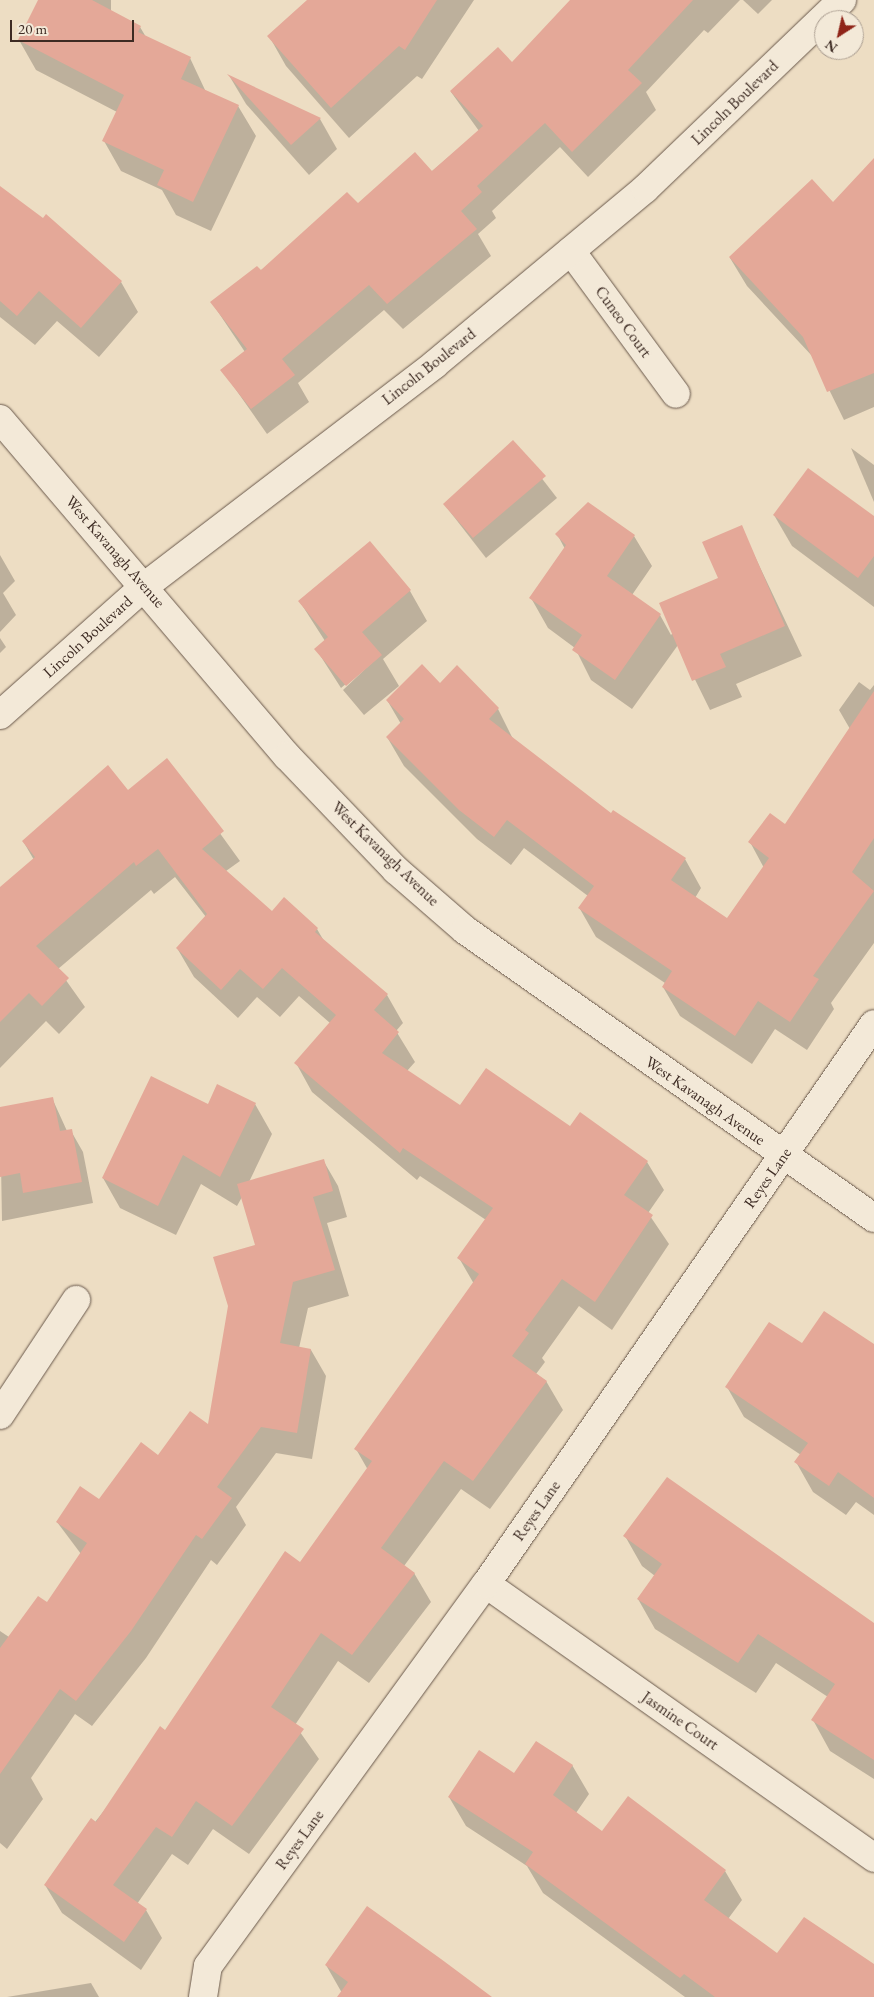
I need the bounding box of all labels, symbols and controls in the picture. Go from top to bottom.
scale bar [12,10,136,42]
north arrow [814,10,864,60]
text: 20 m [18,19,47,38]
text: N [821,36,841,57]
street label: Lincoln Boulevard [688,57,782,149]
street label: Cuneo Court [591,283,655,361]
street label: Lincoln Boulevard [378,325,480,409]
street label: West Kavanagh Avenue [61,492,169,612]
street label: Lincoln Boulevard [39,592,137,682]
street label: West Kavanagh Avenue [327,798,443,910]
street label: West Kavanagh Avenue [641,1052,769,1150]
street label: Reyes Lane [740,1144,796,1212]
street label: Reyes Lane [509,1477,565,1545]
street label: Jasmine Court [638,1688,722,1754]
street label: Reyes Lane [272,1806,328,1874]

